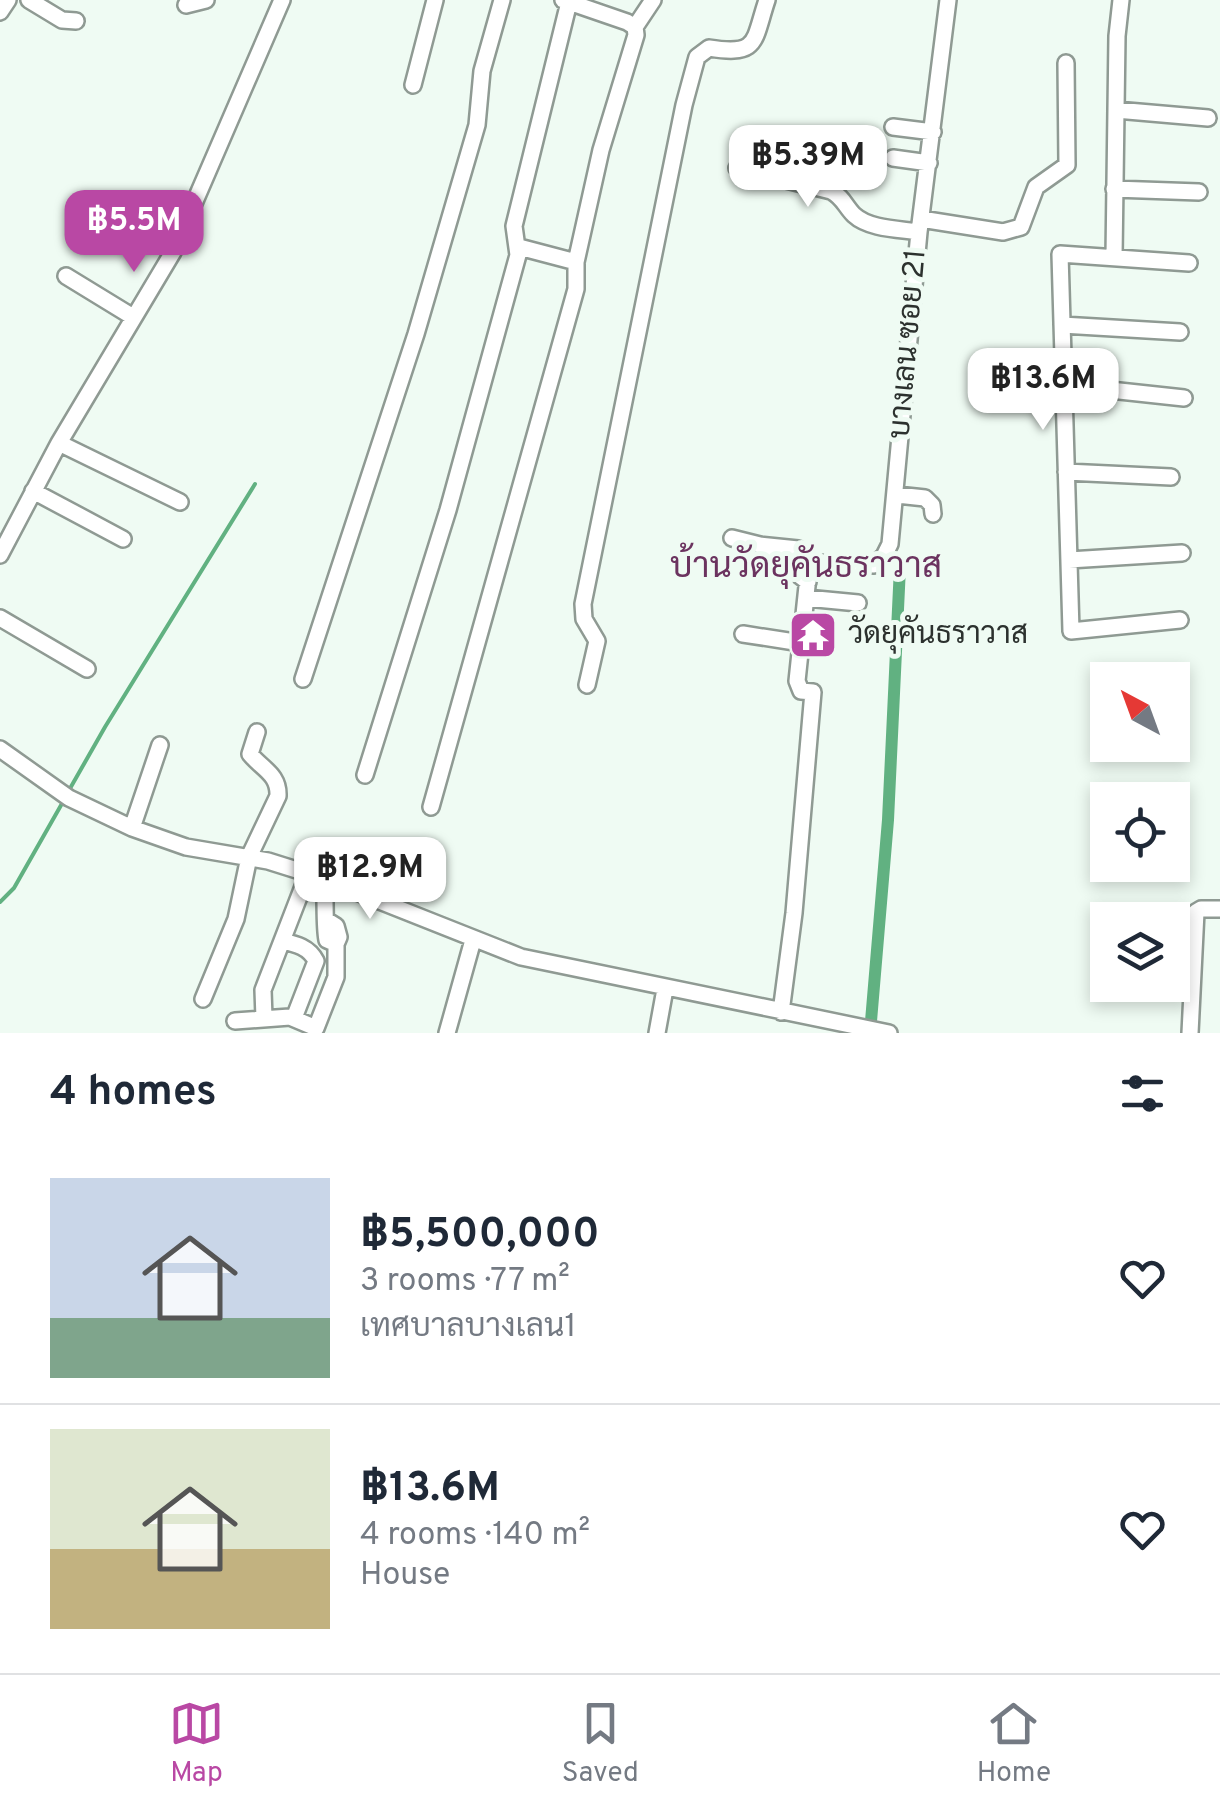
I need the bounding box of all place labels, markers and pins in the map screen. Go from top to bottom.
pin: ฿5.39M [727,125,889,210]
pin: ฿5.5M [64,190,204,275]
pin: ฿13.6M [962,348,1124,433]
temple icon: วัดยุคันธราวาส [787,609,839,661]
place label: วัดยุคันธราวาส [848,614,1028,654]
pin: ฿12.9M [289,837,451,922]

